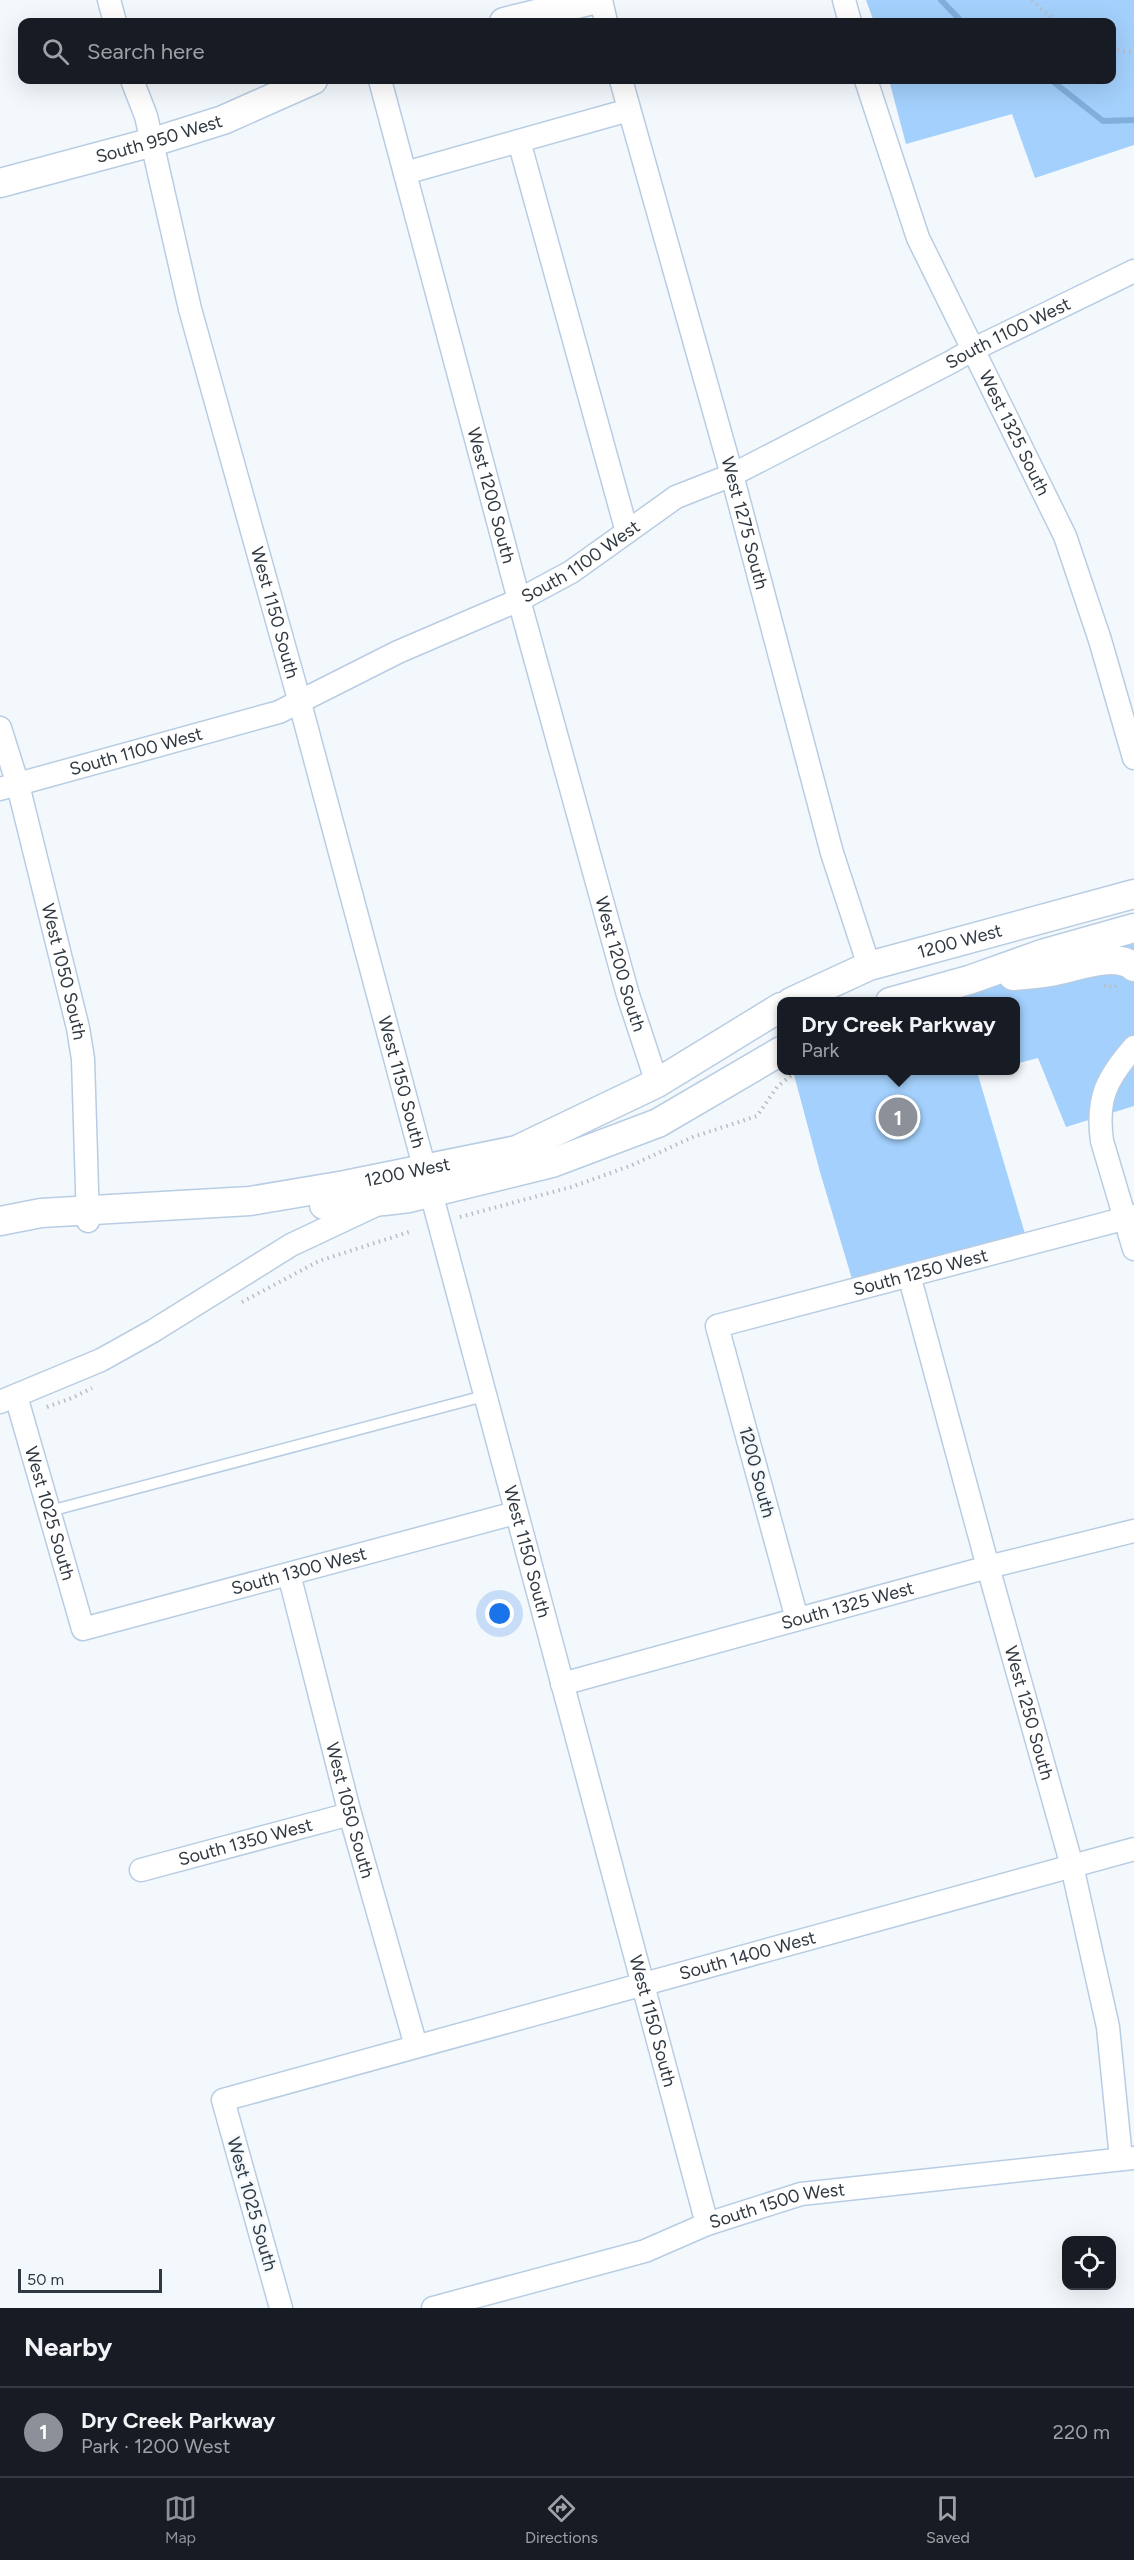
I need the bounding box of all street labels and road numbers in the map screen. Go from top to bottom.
street label: South 950 West [93,110,225,168]
street label: South 1100 West [942,293,1074,374]
street label: West 1325 South [974,367,1054,499]
street label: West 1200 South [462,425,520,566]
street label: West 1275 South [716,454,773,592]
street label: South 1100 West [517,515,644,608]
street label: West 1150 South [246,544,304,681]
street label: South 1100 West [67,723,205,780]
street label: West 1200 South [590,894,650,1034]
street label: West 1050 South [37,901,91,1041]
street label: 1200 West [915,919,1005,963]
street label: West 1150 South [373,1014,430,1150]
street label: 1200 West [363,1153,452,1192]
street label: South 1250 West [851,1244,990,1301]
street label: 1200 South [734,1424,780,1520]
street label: West 1025 South [20,1444,79,1583]
street label: West 1150 South [499,1483,555,1620]
street label: South 1300 West [229,1542,369,1600]
street label: South 1325 West [779,1577,916,1634]
street label: West 1250 South [1000,1643,1058,1782]
street label: West 1050 South [321,1740,379,1881]
street label: South 1350 West [176,1814,315,1871]
street label: South 1400 West [677,1926,818,1985]
street label: West 1150 South [625,1953,681,2089]
street label: West 1025 South [222,2135,282,2273]
street label: South 1500 West [706,2178,846,2234]

